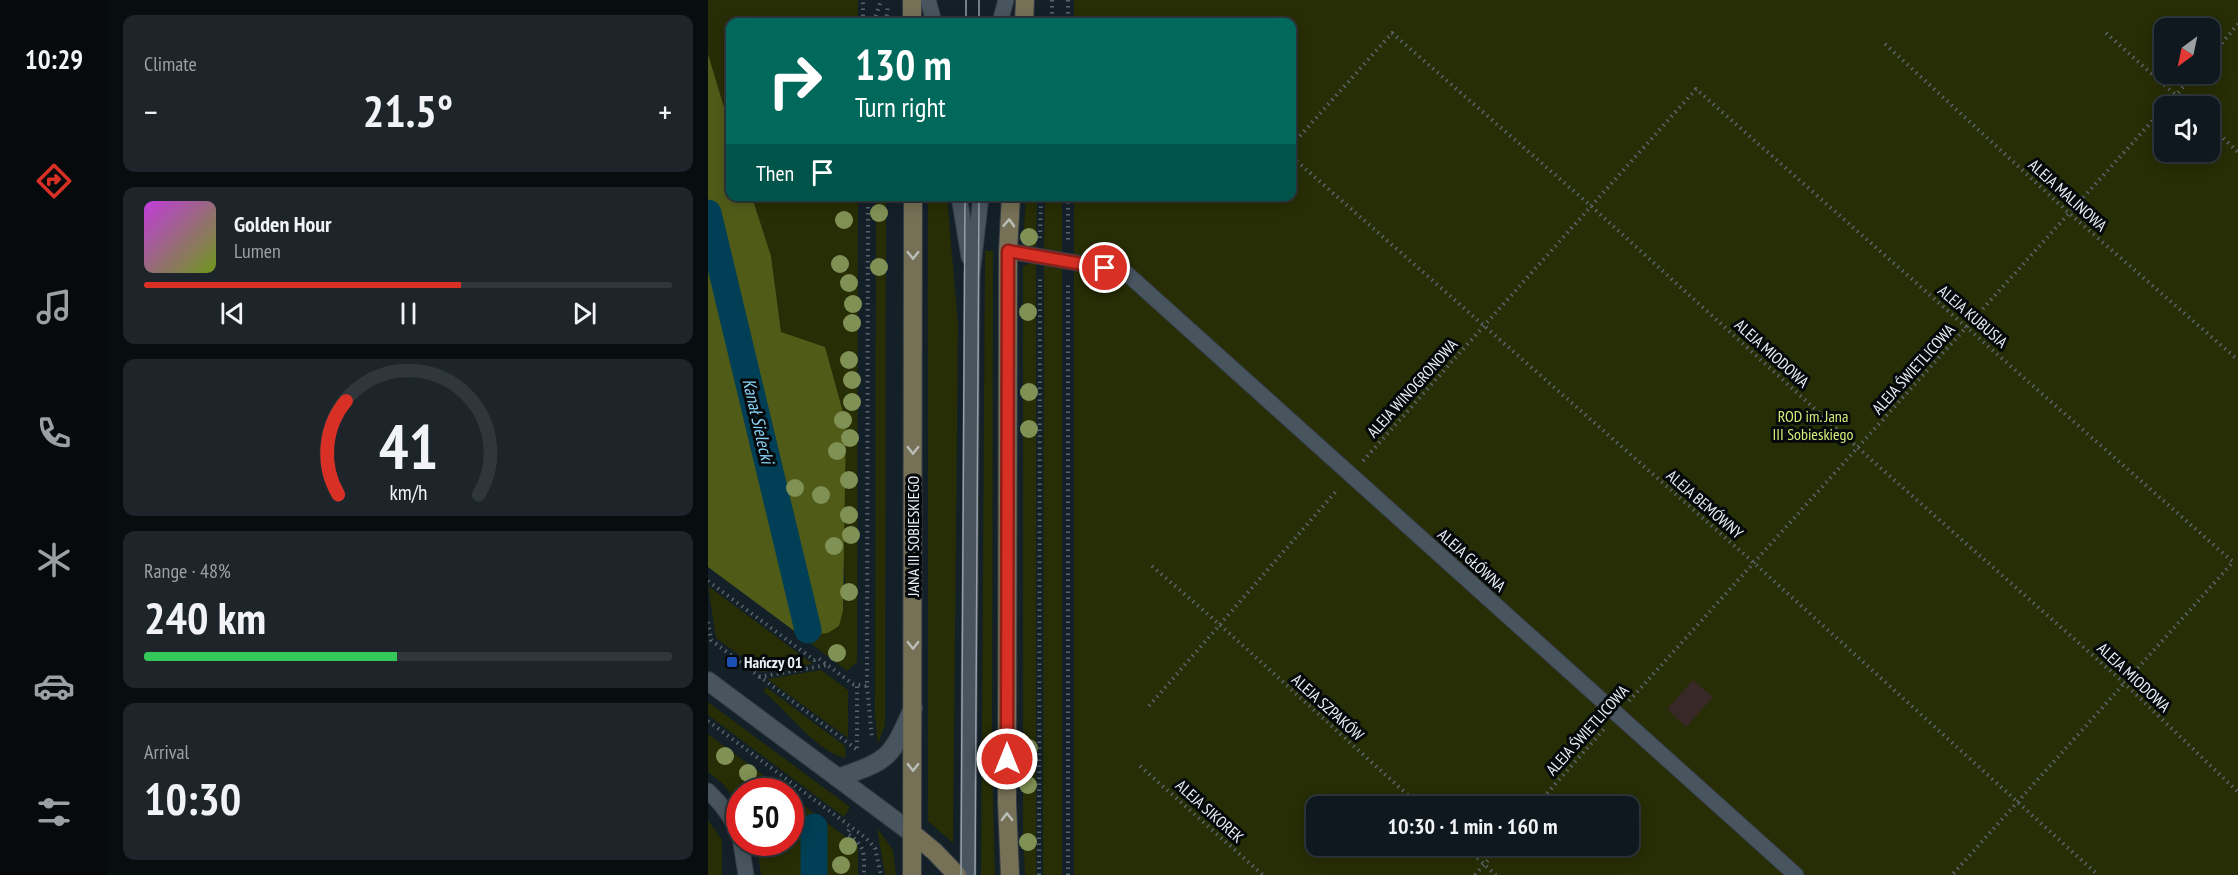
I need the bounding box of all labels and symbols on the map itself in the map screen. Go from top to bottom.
north arrow [2154,18,2220,84]
street label: ALEJA MALINOWA [2025,155,2112,236]
one-way arrow [1003,218,1016,227]
pin [1079,242,1130,293]
one-way arrow [907,250,919,259]
street label: ALEJA KUBUSIA [1934,280,2012,352]
street label: ALEJA MIODOWA [1731,314,1814,392]
street label: ALEJA ŚWIETLICOWA [1867,319,1959,418]
street label: ALEJA WINOGRONOWA [1362,334,1462,441]
water label: Kanał Sielecki [738,376,780,468]
park label: ROD im. Jana III Sobieskiego [1773,406,1853,444]
one-way arrow [907,445,919,454]
street label: ALEJA BEMÓWNY [1663,465,1748,543]
street label: JANA III SOBIESKIEGO [903,475,923,597]
street label: ALEJA GŁÓWNA [1434,524,1510,596]
street label: ALEJA MIODOWA [2093,638,2175,716]
one-way arrow [907,640,919,649]
place label: Hańczy 01 [744,652,802,672]
marker: Hańczy 01 [725,655,739,669]
street label: ALEJA SZPAKÓW [1288,669,1368,745]
street label: ALEJA ŚWIETLICOWA [1541,680,1633,779]
position arrow [975,727,1039,791]
one-way arrow [907,762,919,771]
street label: ALEJA SIKOREK [1172,775,1248,847]
speed limit sign: 50 [726,778,804,856]
one-way arrow [1001,812,1014,821]

